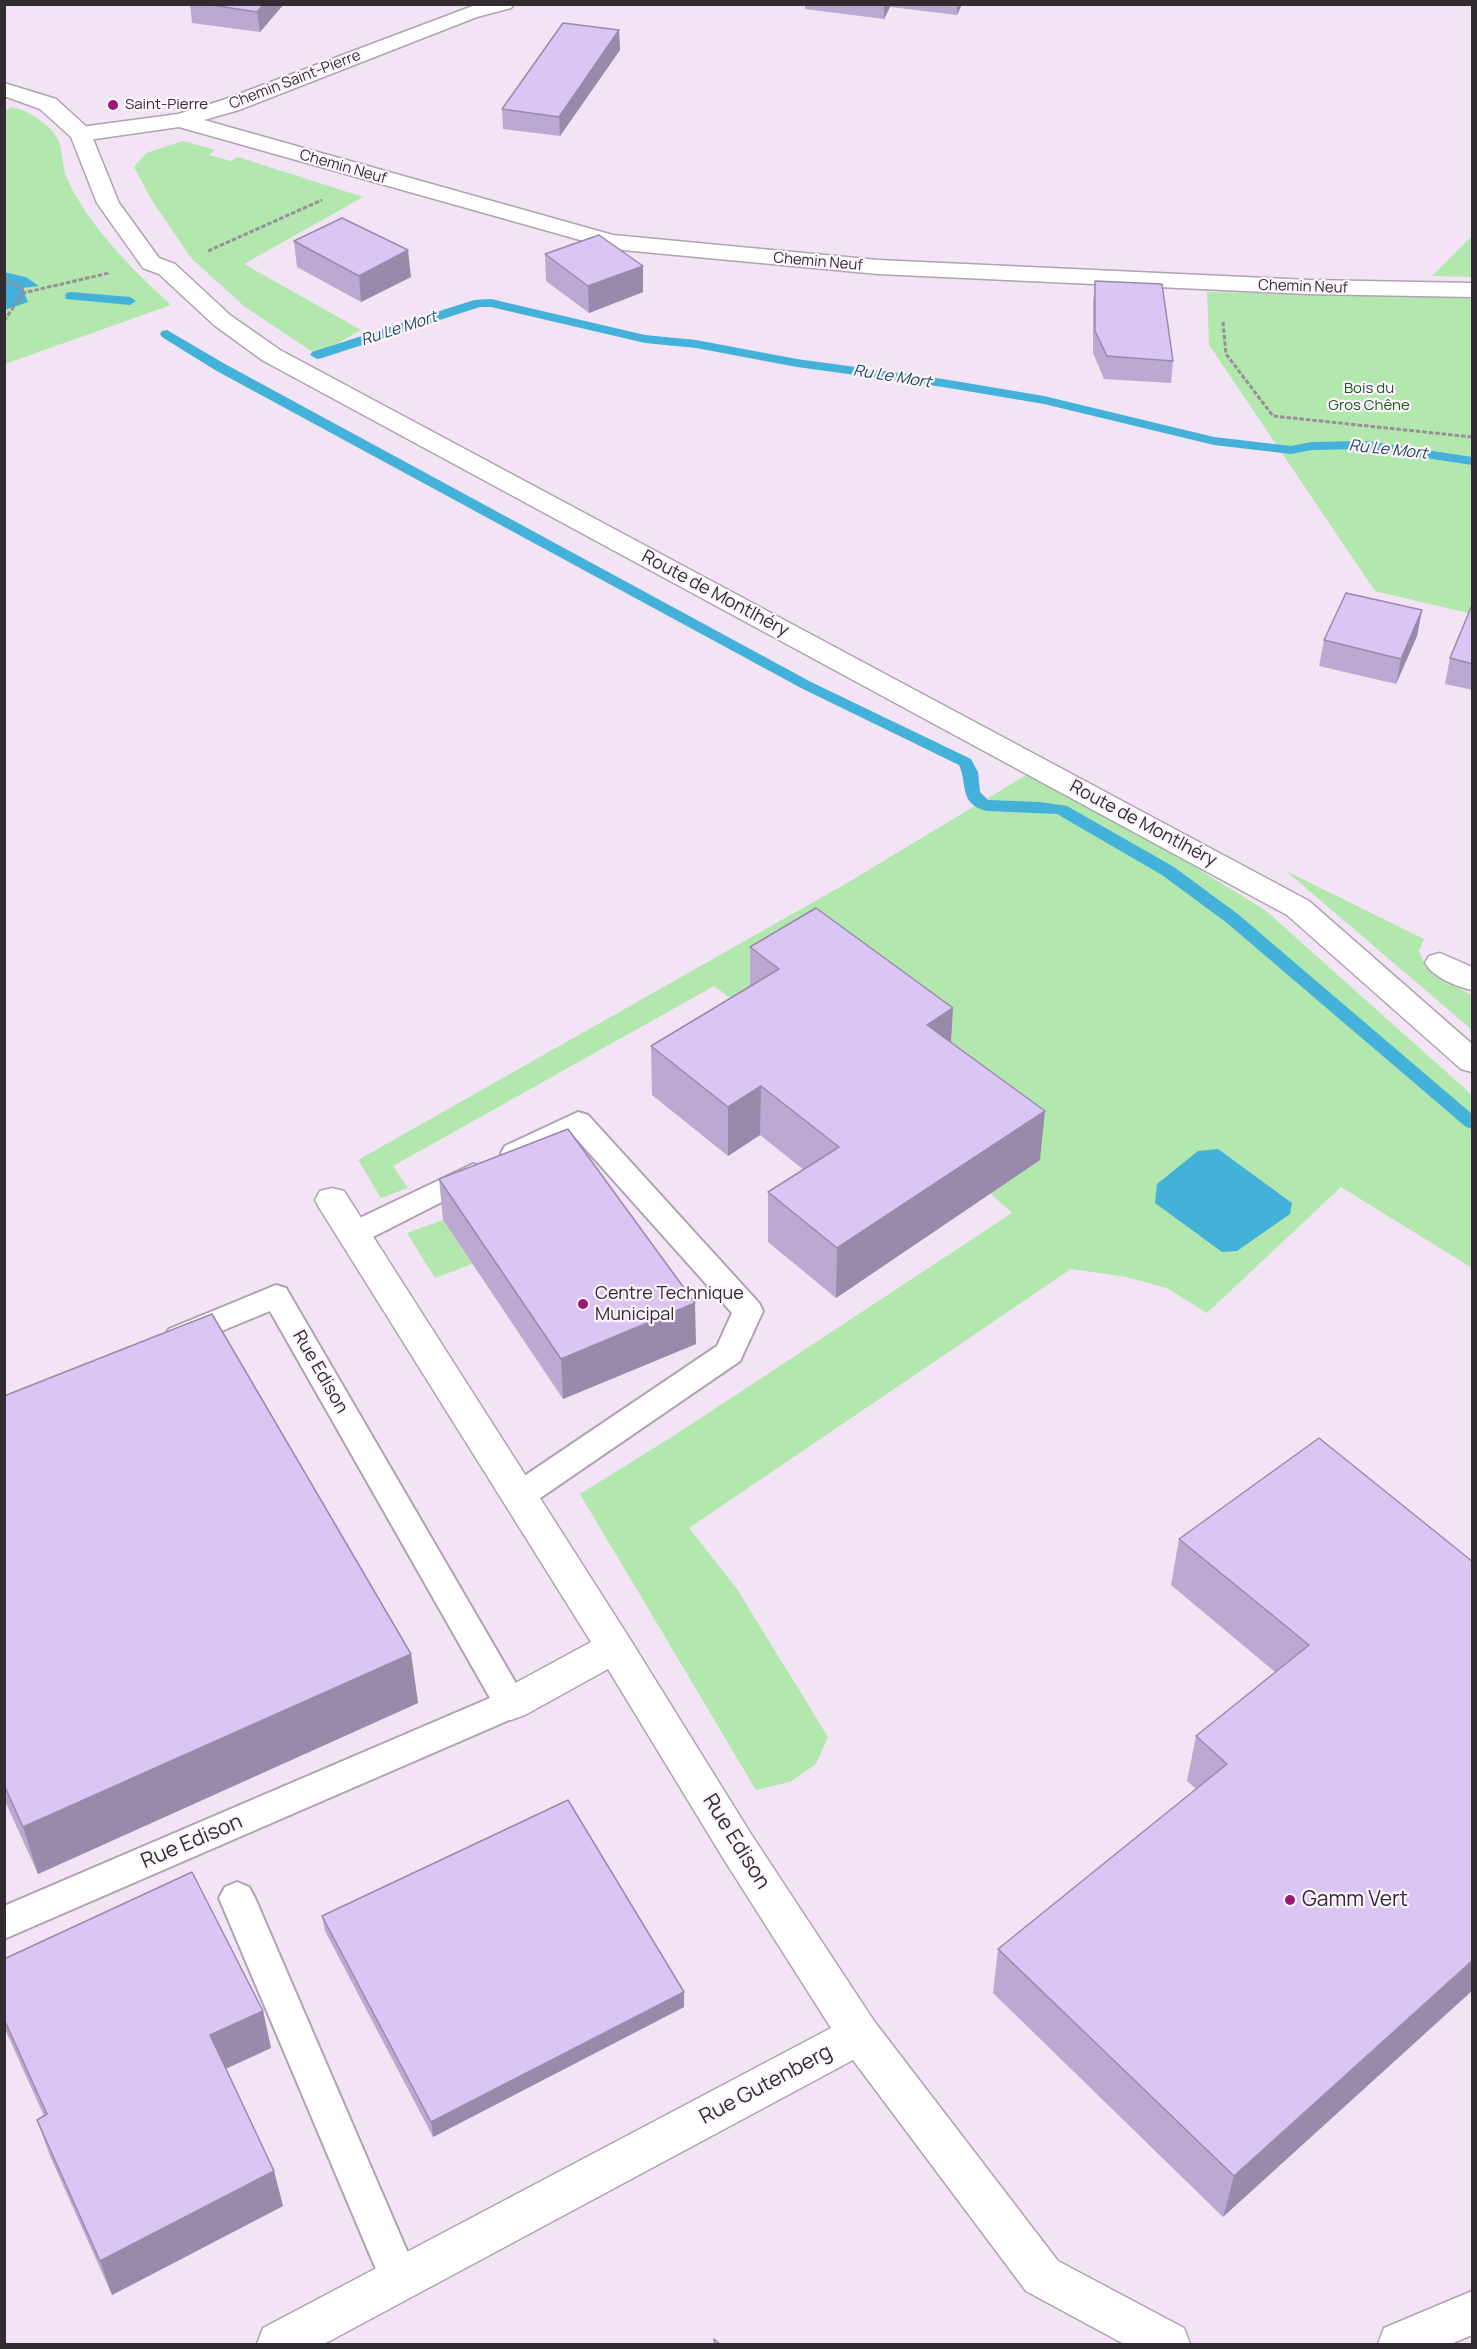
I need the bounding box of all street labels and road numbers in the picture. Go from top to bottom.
street label: Chemin Saint-Pierre [227,47,363,113]
street label: Chemin Neuf [297,146,389,188]
street label: Chemin Neuf [773,249,863,275]
street label: Chemin Neuf [1258,276,1348,298]
street label: Route de Montlhéry [638,546,792,642]
street label: Route de Montlhéry [1066,776,1220,872]
street label: Rue Edison [288,1327,352,1417]
street label: Rue Edison [697,1790,775,1894]
street label: Rue Edison [138,1809,246,1875]
street label: Rue Gutenberg [696,2040,836,2130]

